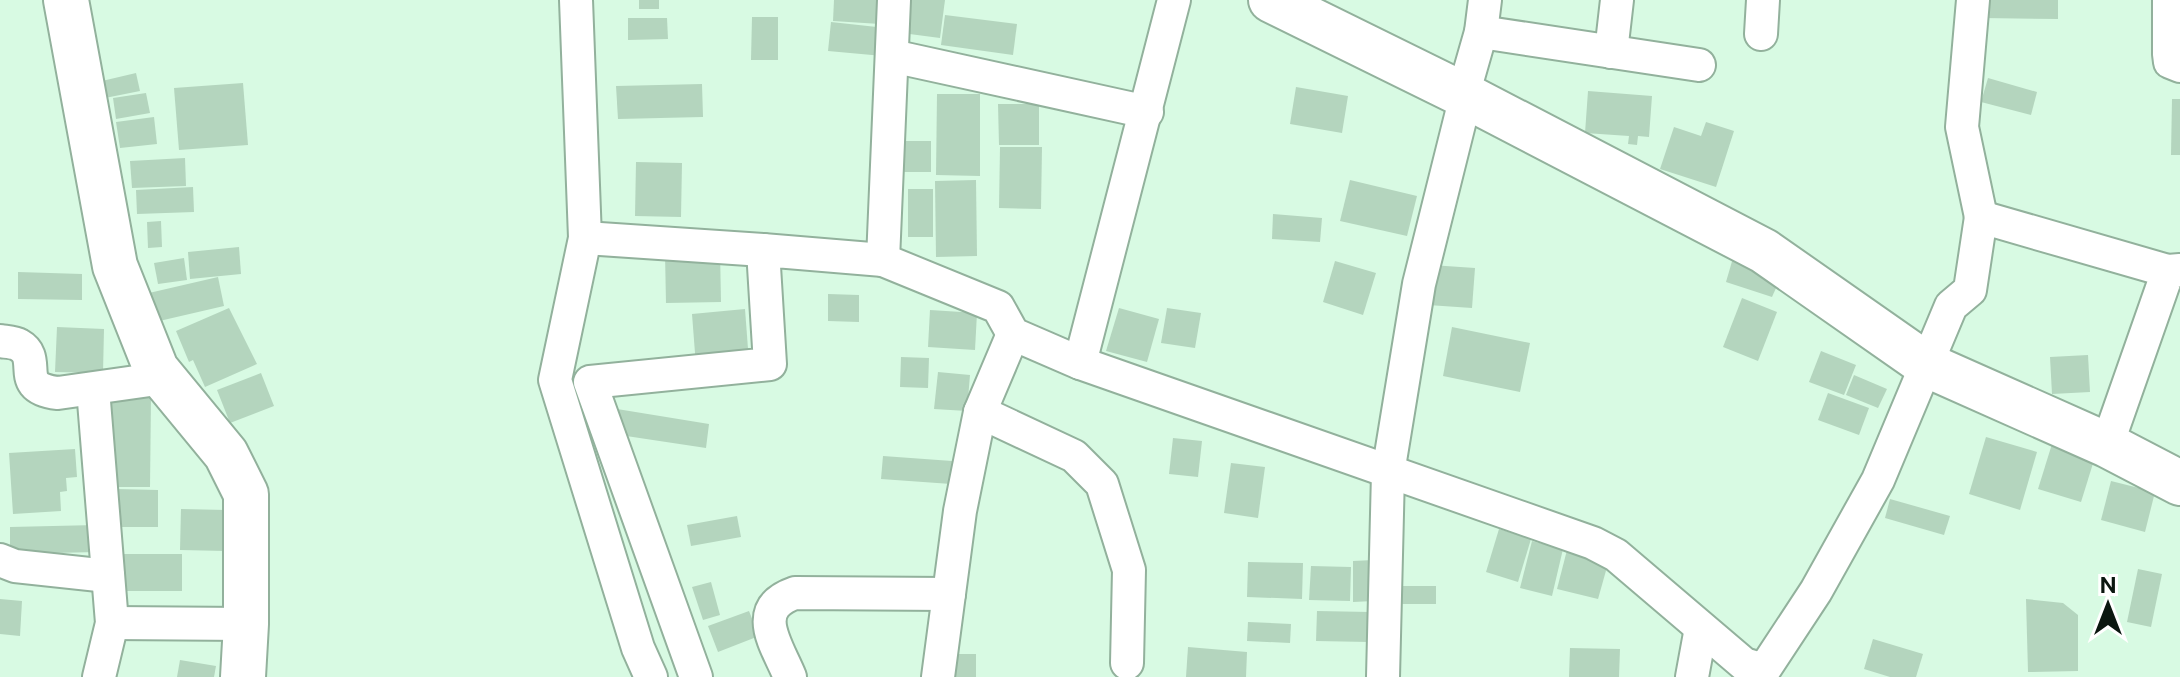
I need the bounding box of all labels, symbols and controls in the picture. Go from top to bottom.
north arrow [2068,565,2148,645]
text: N [2099,572,2117,598]

